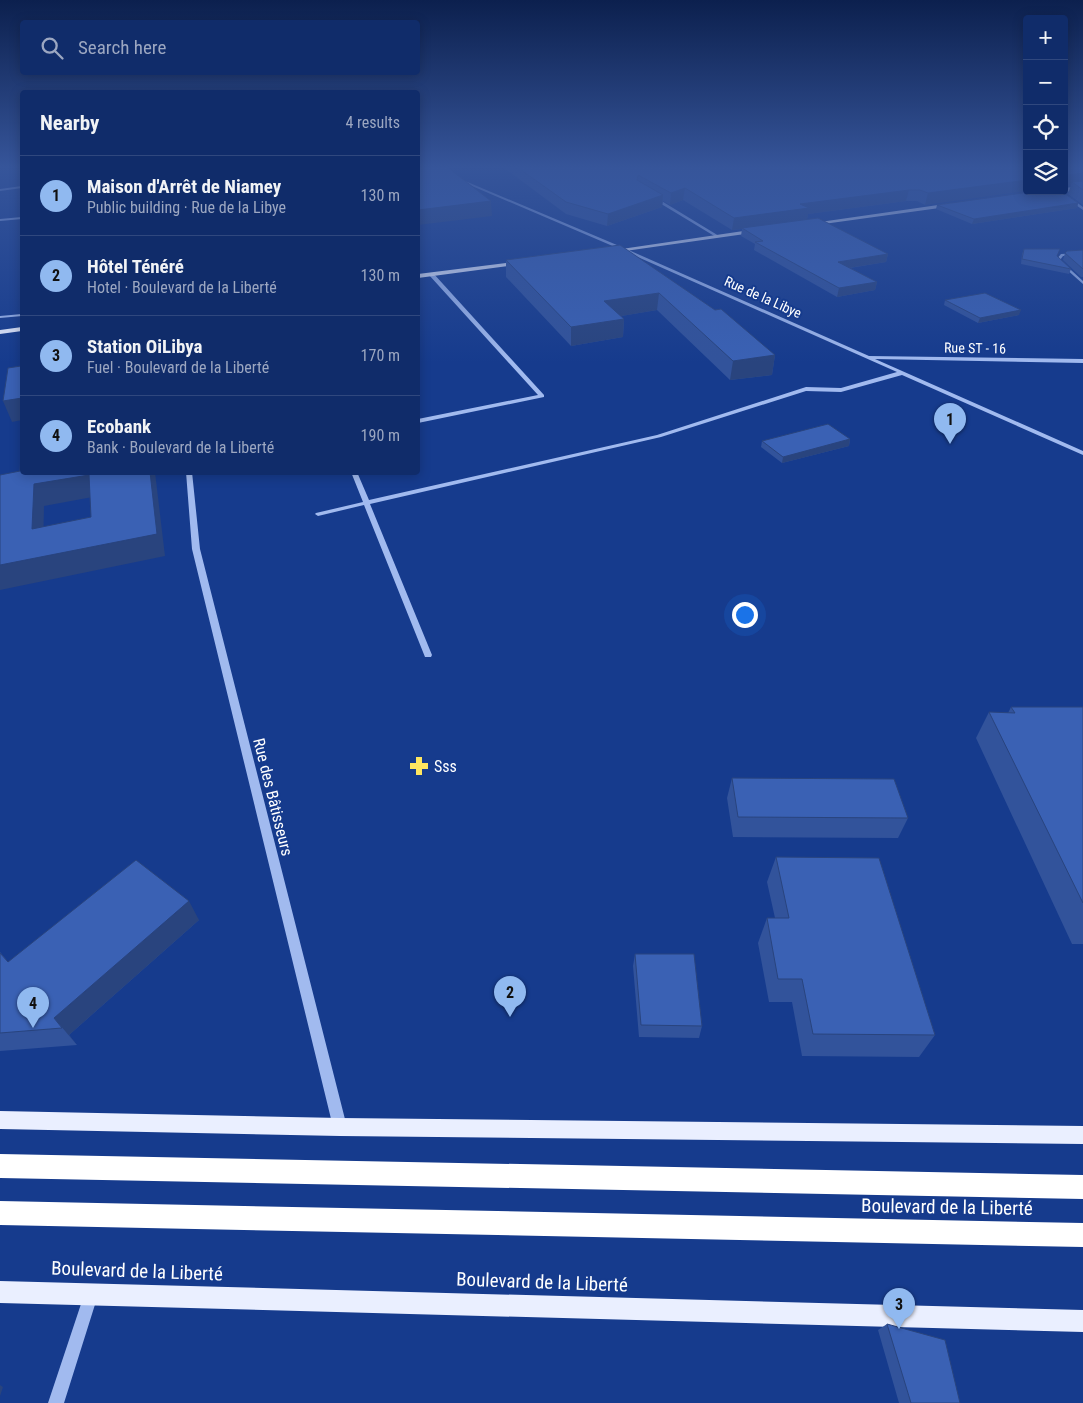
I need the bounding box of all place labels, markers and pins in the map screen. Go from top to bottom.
pin: 1 [934,403,966,444]
pharmacy icon: Sss [408,755,430,777]
place label: Sss [434,757,457,776]
pin: 2 [494,976,526,1017]
pin: 4 [17,987,49,1028]
pin: 3 [883,1288,915,1329]

